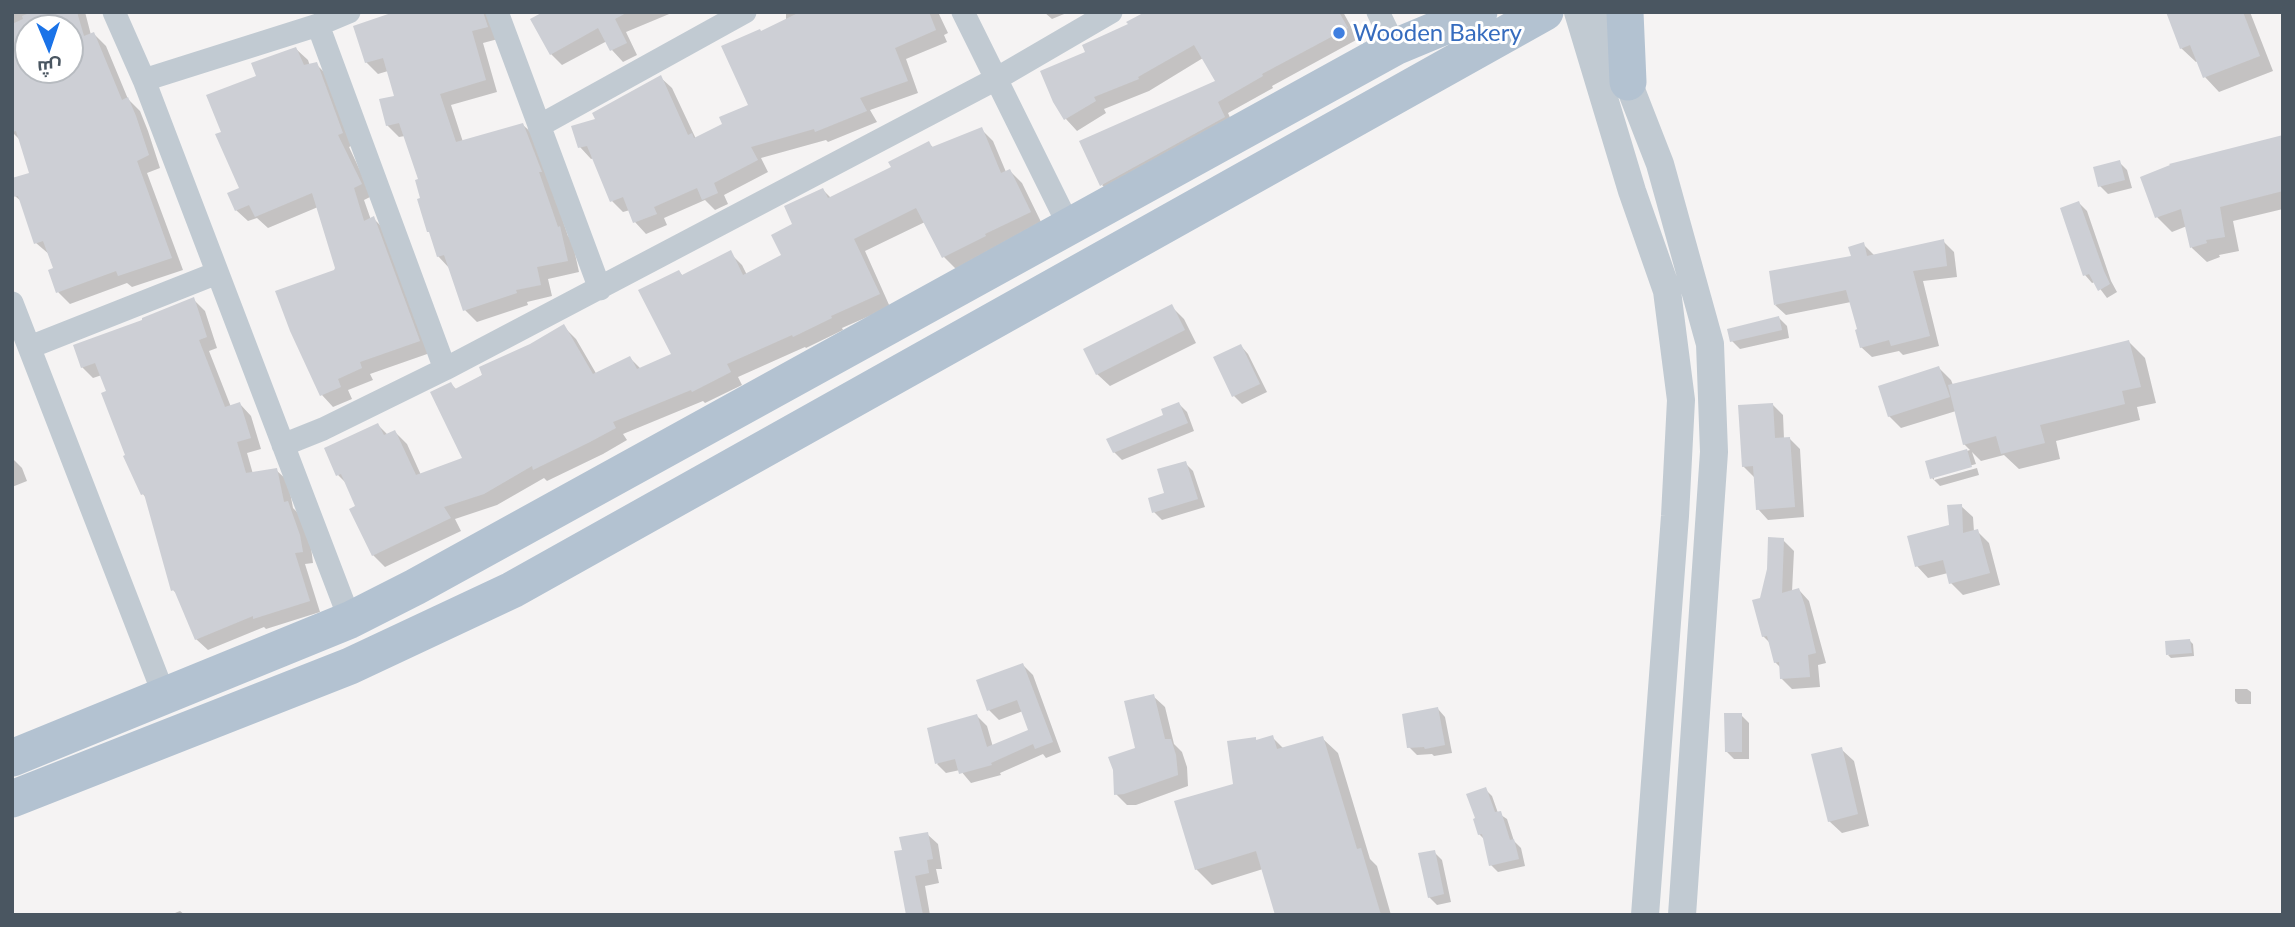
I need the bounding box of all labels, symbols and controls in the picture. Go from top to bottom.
north arrow [14,14,84,84]
place label: Wooden Bakery [1353,19,1522,47]
marker: Wooden Bakery [1331,25,1347,41]
text: ش [37,57,62,80]

